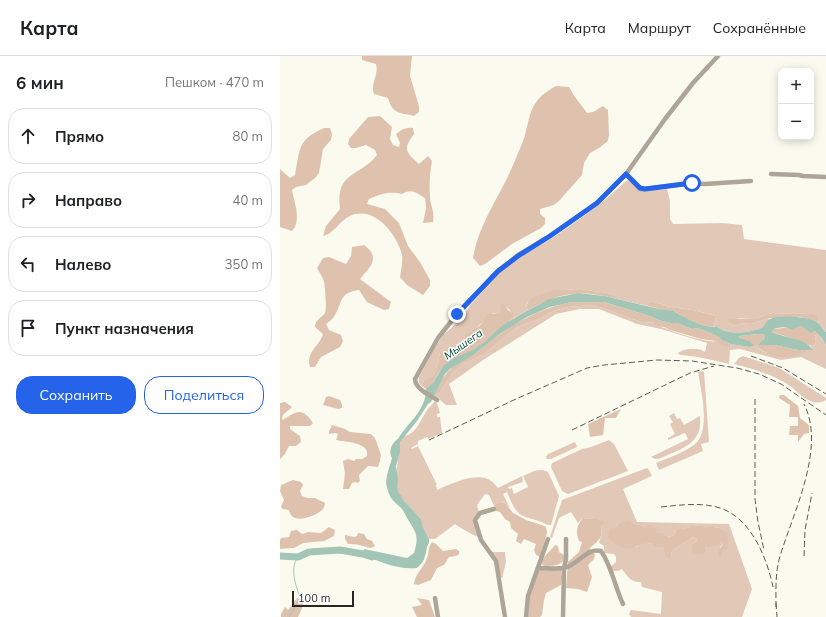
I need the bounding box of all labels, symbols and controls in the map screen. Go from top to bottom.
text: Карта [20,16,78,40]
text: Карта [565,19,606,37]
text: Маршрут [628,19,691,37]
text: Сохранённые [713,19,806,37]
map controls [778,68,814,140]
button: + [778,68,814,104]
text: 6 мин [16,72,64,93]
text: Пешком · 470 m [165,74,264,90]
button: − [778,104,814,140]
icon: ahead [17,125,39,147]
text: Прямо [55,127,104,146]
text: 80 m [233,128,263,144]
route start [683,174,701,192]
icon: right [17,189,39,211]
text: Направо [55,191,122,210]
text: 40 m [233,192,263,208]
icon: left [17,253,39,275]
text: Налево [55,255,111,274]
text: 350 m [225,256,263,272]
route end [448,305,466,323]
icon: arrive [17,317,39,339]
text: Пункт назначения [55,319,194,338]
water label: Мышега [441,325,485,362]
button: Сохранить [16,376,136,414]
button: Поделиться [144,376,264,414]
scale bar [292,589,354,608]
text: 100 m [298,591,330,605]

